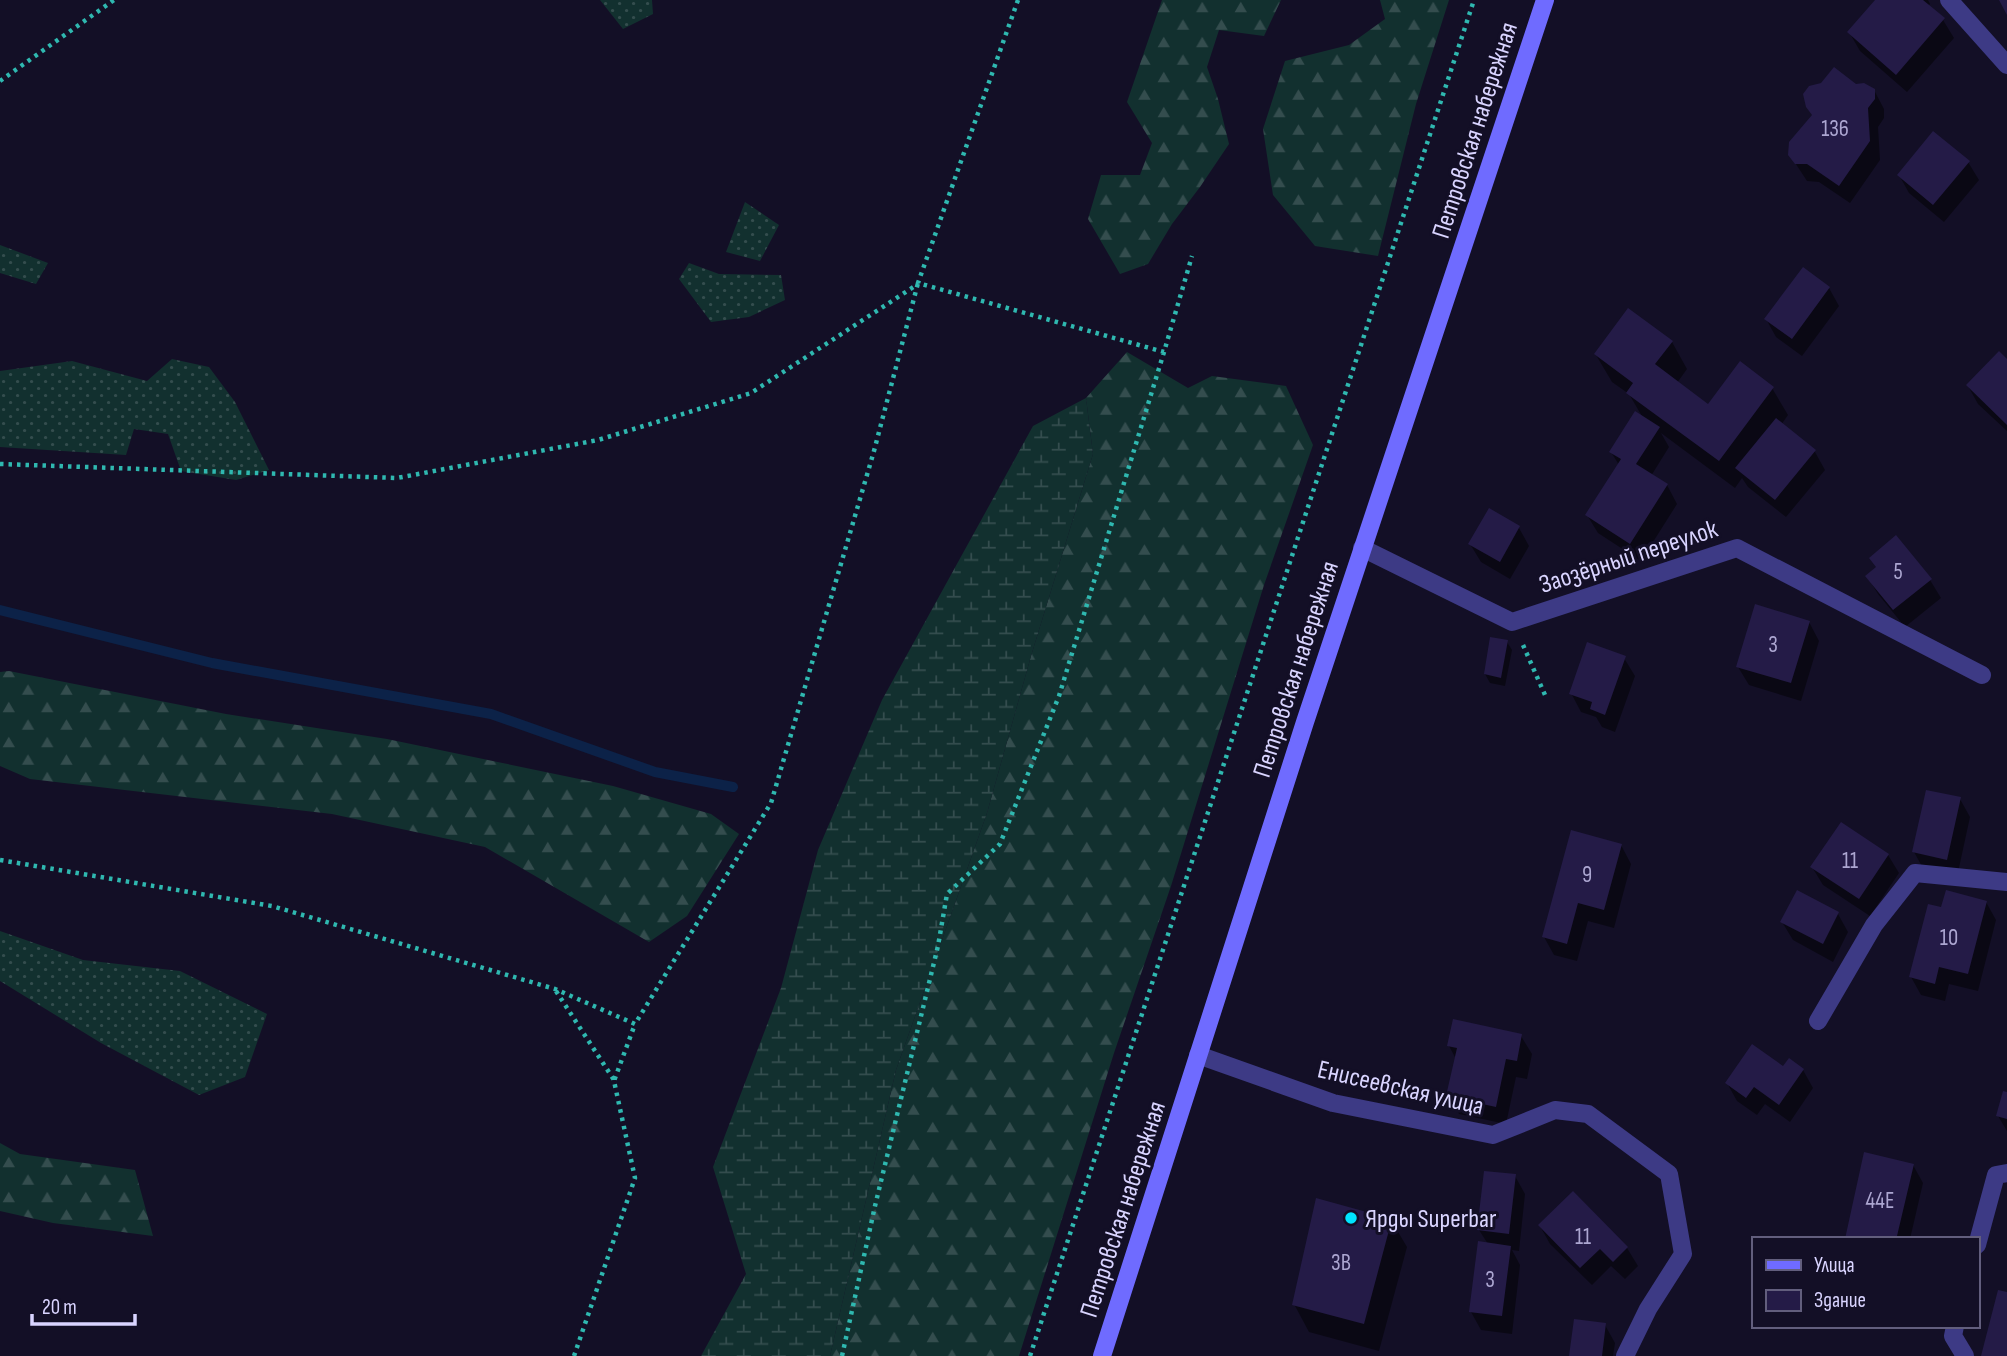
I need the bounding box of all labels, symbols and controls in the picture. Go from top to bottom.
street label: Петровская набережная [1426,18,1525,243]
house number: 136 [1821,115,1849,143]
street label: Заозёрный переулок [1535,514,1722,601]
street label: Петровская набережная [1247,557,1346,782]
house number: 5 [1893,558,1903,586]
house number: 3 [1768,631,1778,659]
house number: 11 [1842,847,1858,875]
house number: 9 [1582,861,1592,889]
house number: 10 [1940,924,1958,952]
street label: Енисеевская улица [1315,1054,1487,1123]
street label: Петровская набережная [1074,1097,1173,1322]
house number: 44Е [1866,1187,1894,1215]
place label: Ярды Superbar [1365,1204,1497,1235]
marker: Ярды Superbar [1343,1210,1359,1226]
house number: 11 [1575,1223,1591,1251]
legend [1752,1237,1979,1328]
house number: 3В [1331,1249,1351,1277]
text: Улица [1814,1253,1855,1278]
house number: 3 [1485,1266,1495,1294]
scale bar [32,1282,135,1326]
text: Здание [1814,1288,1866,1313]
text: 20 m [42,1295,77,1320]

